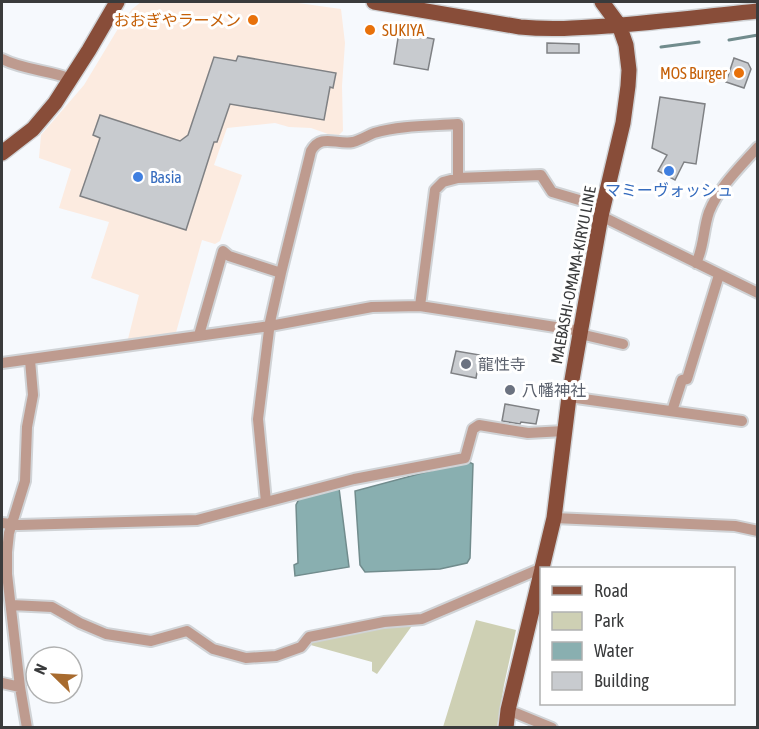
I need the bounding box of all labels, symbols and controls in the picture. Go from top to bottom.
place label: おおぎやラーメン [114,11,241,29]
marker: おおぎやラーメン [246,13,260,27]
place label: SUKIYA [382,21,424,39]
marker: SUKIYA [363,23,377,37]
place label: MOS Burger [660,64,727,83]
marker: MOS Burger [732,66,746,80]
marker: マミーヴォッシュ [662,164,676,178]
place label: Basia [150,168,182,186]
marker: Basia [131,170,145,184]
place label: マミーヴォッシュ [605,181,733,199]
street label: MAEBASHI-OMAMA-KIRYU LINE [547,185,599,365]
place label: 龍性寺 [478,355,526,373]
marker: 龍性寺 [459,357,473,371]
place label: 八幡神社 [522,381,586,399]
marker: 八幡神社 [503,383,517,397]
legend [540,567,735,705]
text: Road [594,580,628,601]
text: Park [594,610,624,631]
text: Water [594,640,634,661]
north arrow [24,645,84,705]
text: N [30,661,50,677]
text: Building [594,670,649,691]

